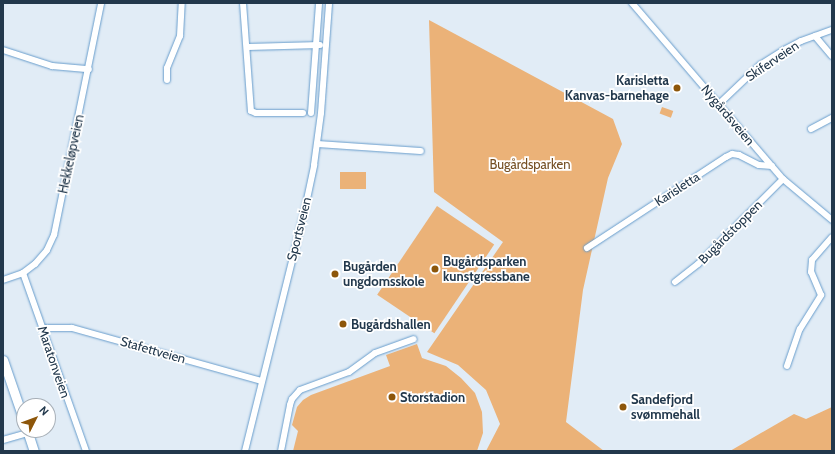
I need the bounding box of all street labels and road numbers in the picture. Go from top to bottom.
street label: Skiferveien [742,38,802,84]
street label: Nygårdsveien [698,81,758,149]
street label: Hekkeløpveien [55,113,87,195]
street label: Karisletta [652,169,702,209]
street label: Sportsveien [284,195,314,263]
street label: Bugårdstoppen [695,197,765,267]
street label: Maratonveien [34,324,74,400]
street label: Stafettveien [119,333,187,367]

